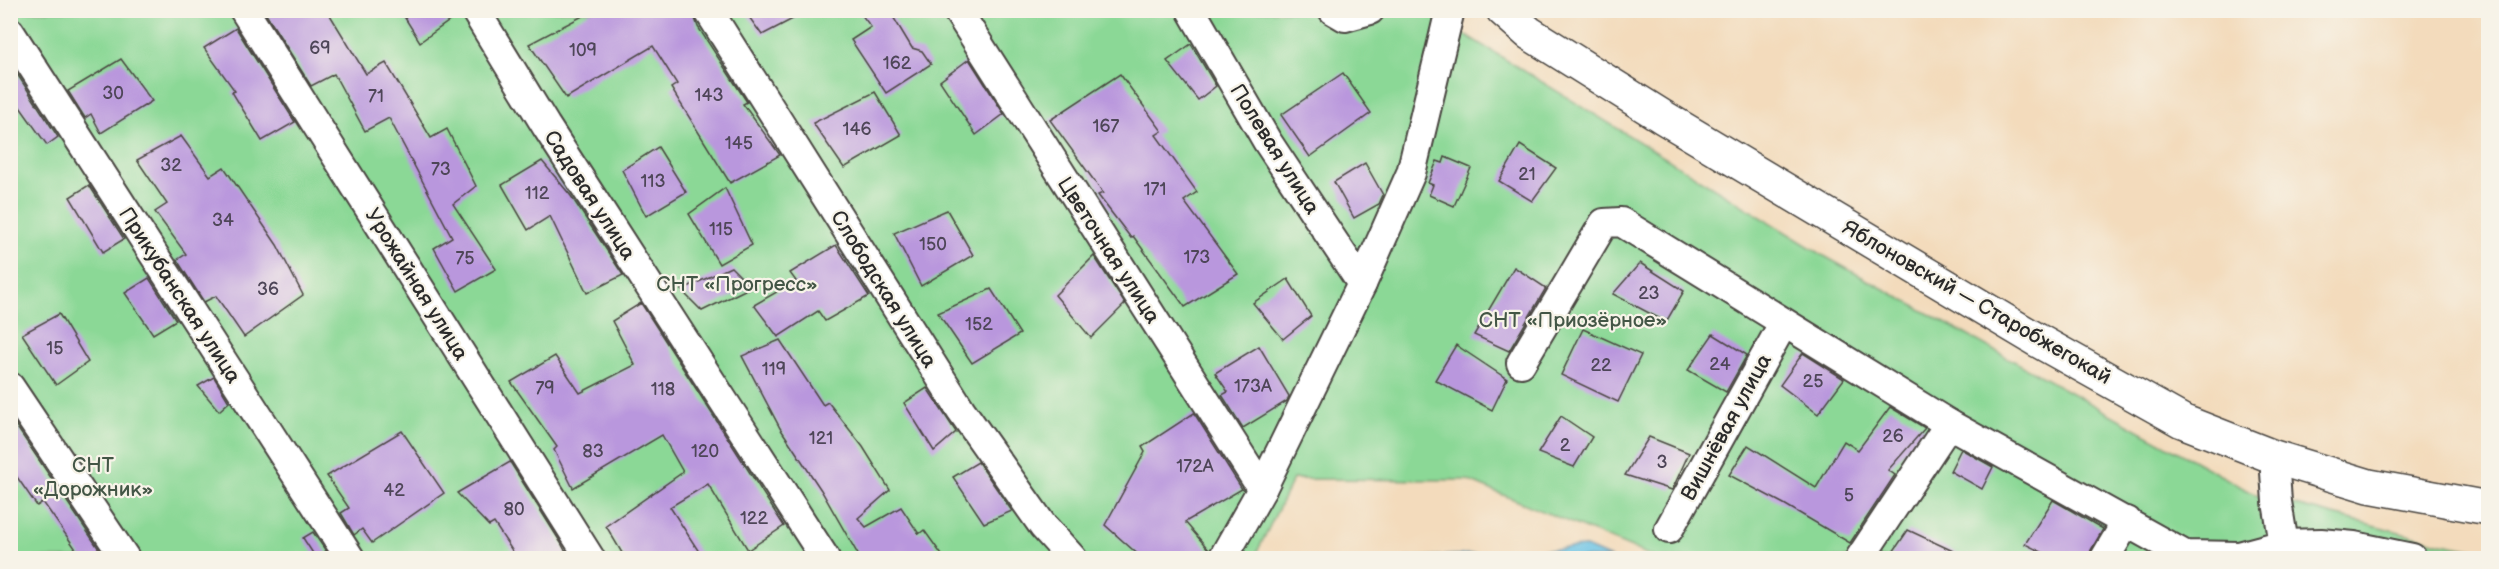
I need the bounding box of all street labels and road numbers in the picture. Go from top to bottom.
street label: Полевая улица [1225,79,1325,220]
street label: Садовая улица [538,126,641,265]
street label: Цветочная улица [1052,172,1166,329]
street label: Прикубанская улица [113,203,246,389]
street label: Урожайная улица [360,204,474,365]
street label: Слободская улица [825,206,942,373]
street label: Яблоновский — Старобжегокай [1838,215,2116,390]
street label: Вишнёвая улица [1676,349,1777,505]

